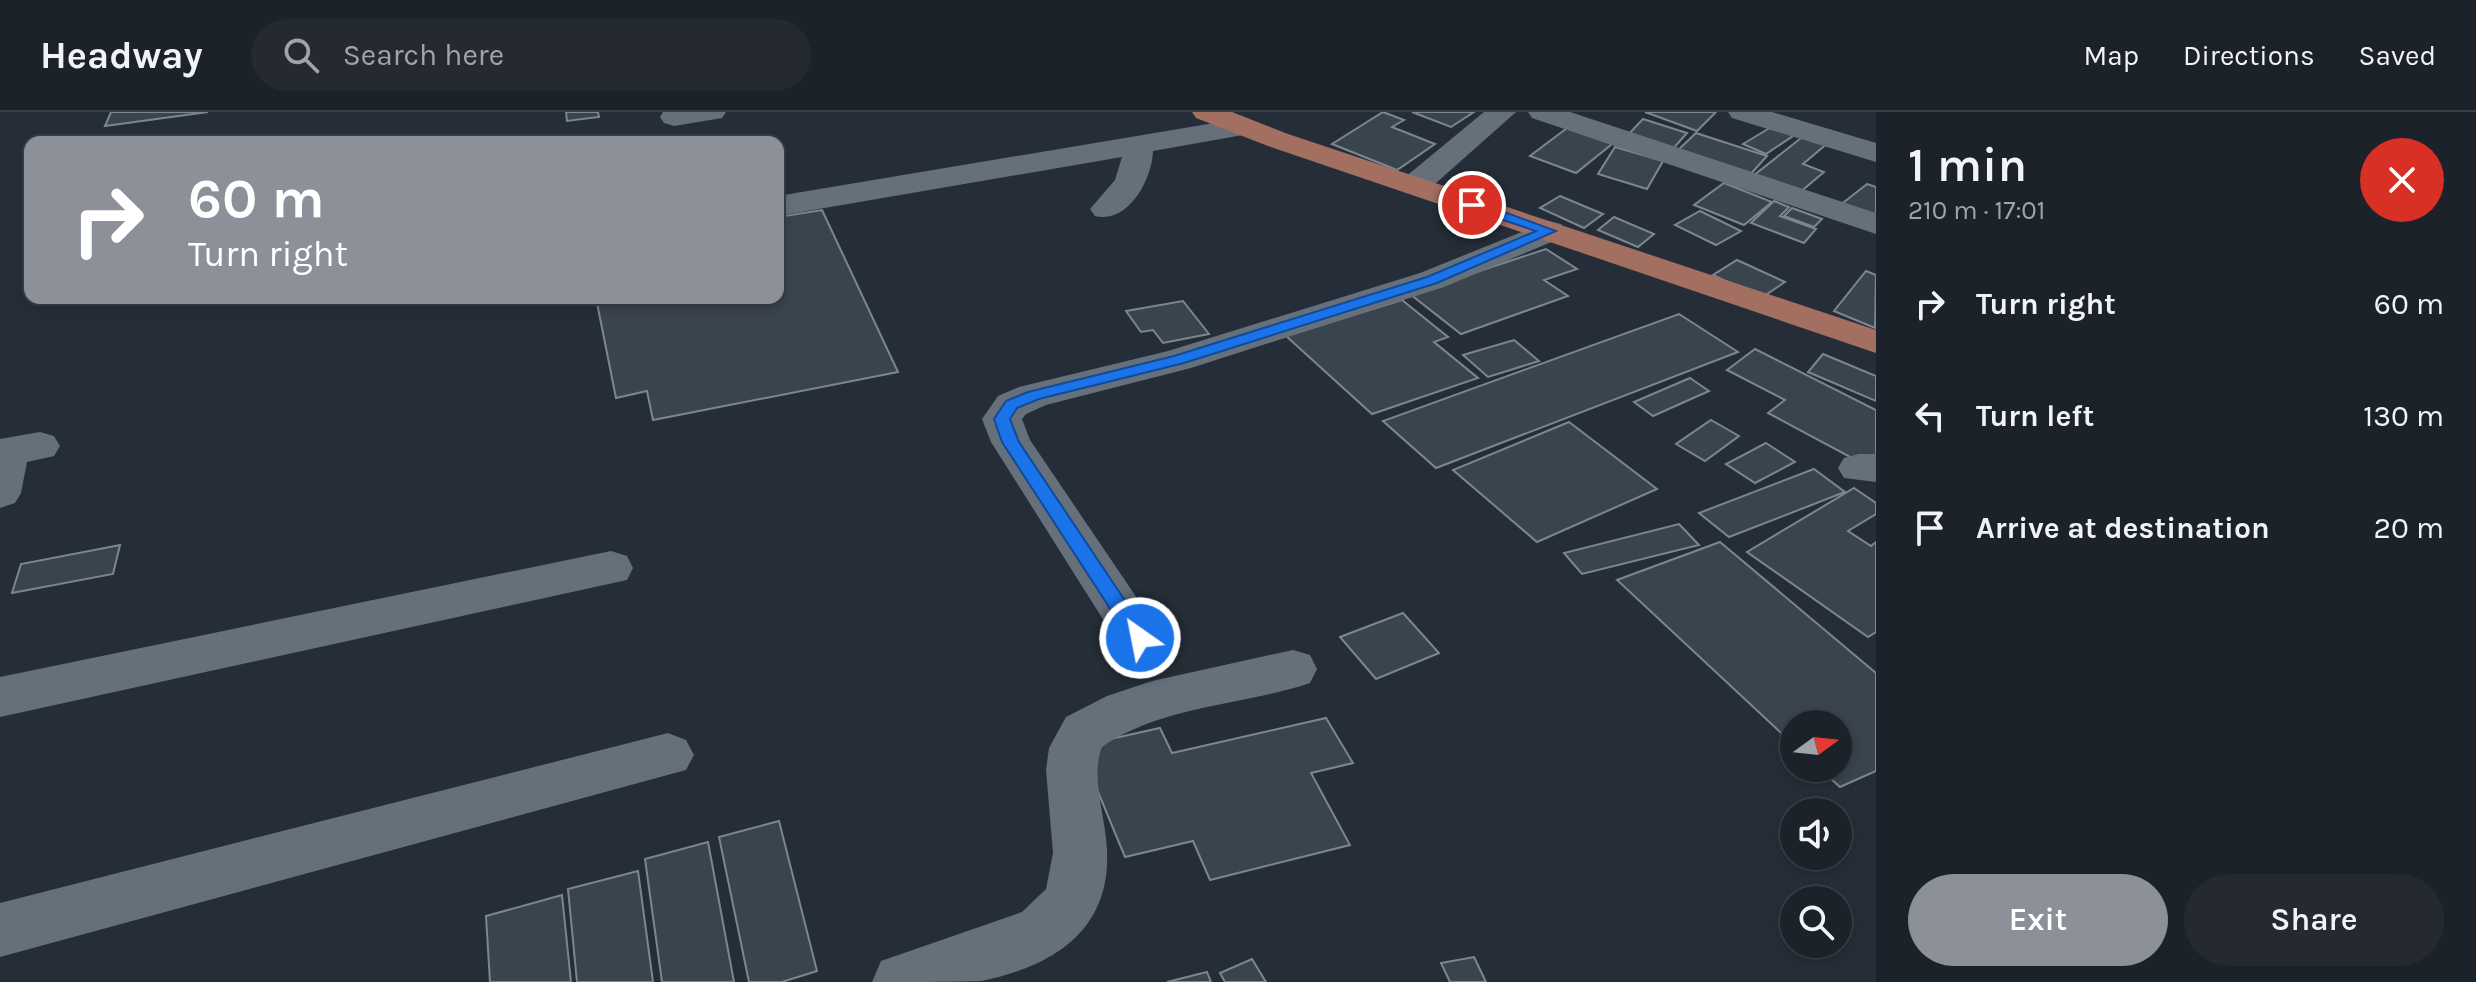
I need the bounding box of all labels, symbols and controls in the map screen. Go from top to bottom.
search box [251,19,811,91]
text: Headway [40,33,203,78]
icon: search [279,33,323,77]
text: Search here [343,37,504,73]
text: Map [2084,39,2139,72]
text: Directions [2183,39,2315,72]
text: Saved [2359,39,2436,72]
text: 1 min [1908,137,2027,193]
button: close [2360,138,2444,222]
text: 60 m [188,166,325,231]
icon: right [56,168,160,272]
pin [1438,171,1506,239]
icon: arrive [1450,183,1494,227]
text: 210 m · 17:01 [1908,195,2045,226]
text: Turn right [188,233,348,275]
icon: right [1908,282,1952,326]
text: Turn right [1976,286,2116,322]
text: 60 m [2374,286,2444,322]
icon: left [1908,394,1952,438]
text: Turn left [1976,398,2094,434]
text: 130 m [2363,398,2444,434]
icon: arrive [1908,506,1952,550]
text: Arrive at destination [1976,510,2270,546]
text: 20 m [2374,510,2444,546]
position arrow [1098,596,1182,680]
north arrow [1780,710,1852,782]
map controls [1780,710,1852,958]
button: sound [1780,798,1852,870]
button: Exit [1908,874,2168,966]
button: Share [2184,874,2444,966]
button: search [1780,886,1852,958]

